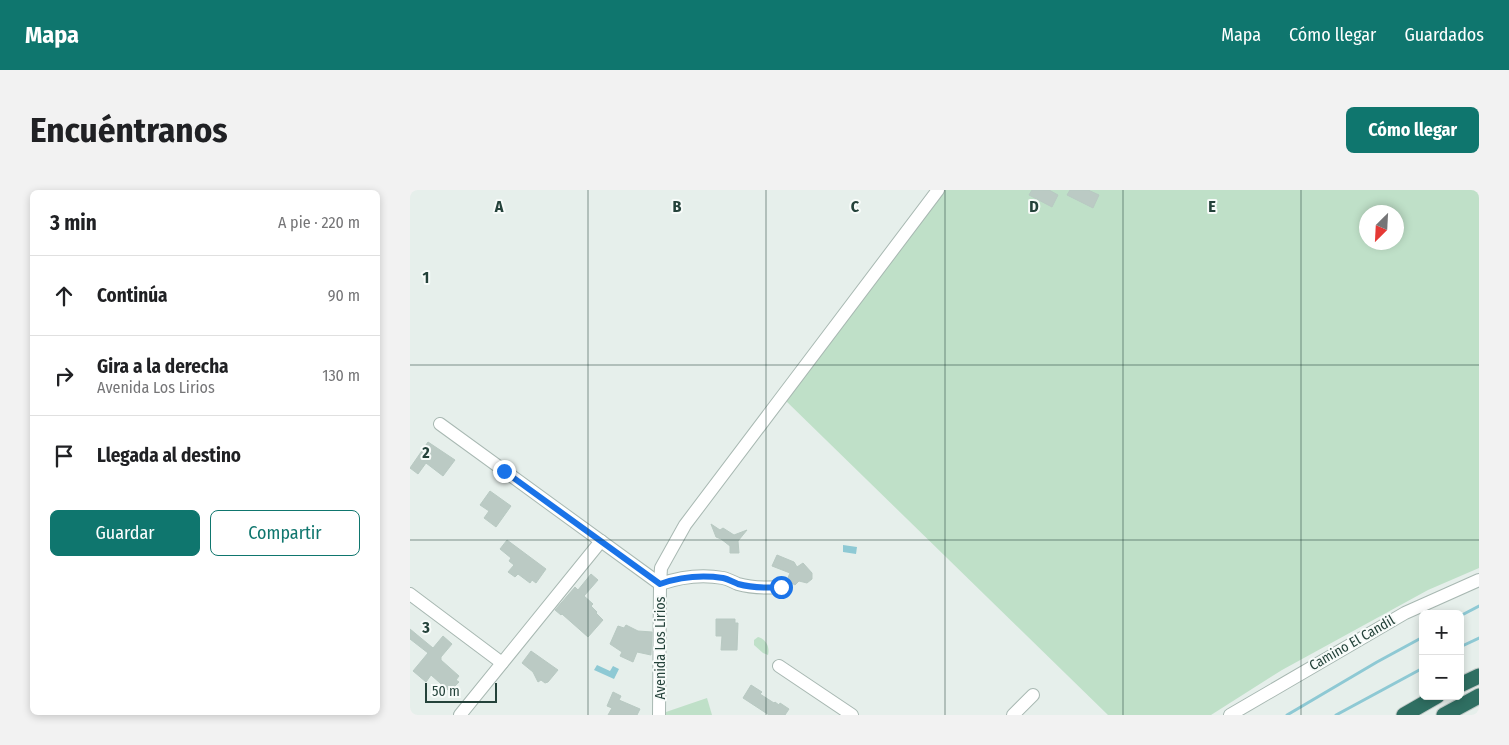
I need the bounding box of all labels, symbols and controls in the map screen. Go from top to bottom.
text: Mapa [25,21,79,49]
text: Mapa [1221,24,1261,46]
text: Cómo llegar [1289,24,1376,46]
text: Guardados [1404,24,1484,46]
button: Cómo llegar [1346,107,1479,153]
text: Encuéntranos [30,109,228,151]
text: A [494,197,504,216]
text: B [673,197,682,216]
text: C [851,197,860,216]
text: D [1029,197,1039,216]
text: E [1208,197,1216,216]
north arrow [1359,205,1404,250]
text: 3 min [50,210,97,236]
text: A pie · 220 m [278,213,360,232]
text: 1 [423,268,429,287]
icon: ahead [50,282,78,310]
text: Continúa [97,284,168,307]
text: 90 m [328,286,360,305]
text: Gira a la derecha [97,355,229,378]
icon: right [50,362,78,390]
text: 130 m [322,366,360,385]
text: Avenida Los Lirios [97,378,215,397]
icon: arrive [50,442,78,470]
text: 2 [421,443,430,462]
text: Llegada al destino [97,444,241,467]
route end [493,460,516,483]
button: Guardar [50,510,200,556]
button: Compartir [210,510,360,556]
route start [770,576,793,599]
street label: Avenida Los Lirios [652,596,669,700]
map controls [1419,610,1464,700]
button: + [1419,610,1464,655]
street label: Camino El Candil [1306,612,1398,674]
text: 3 [421,618,430,637]
button: − [1419,655,1464,700]
scale bar [425,680,498,703]
text: 50 m [432,683,460,700]

